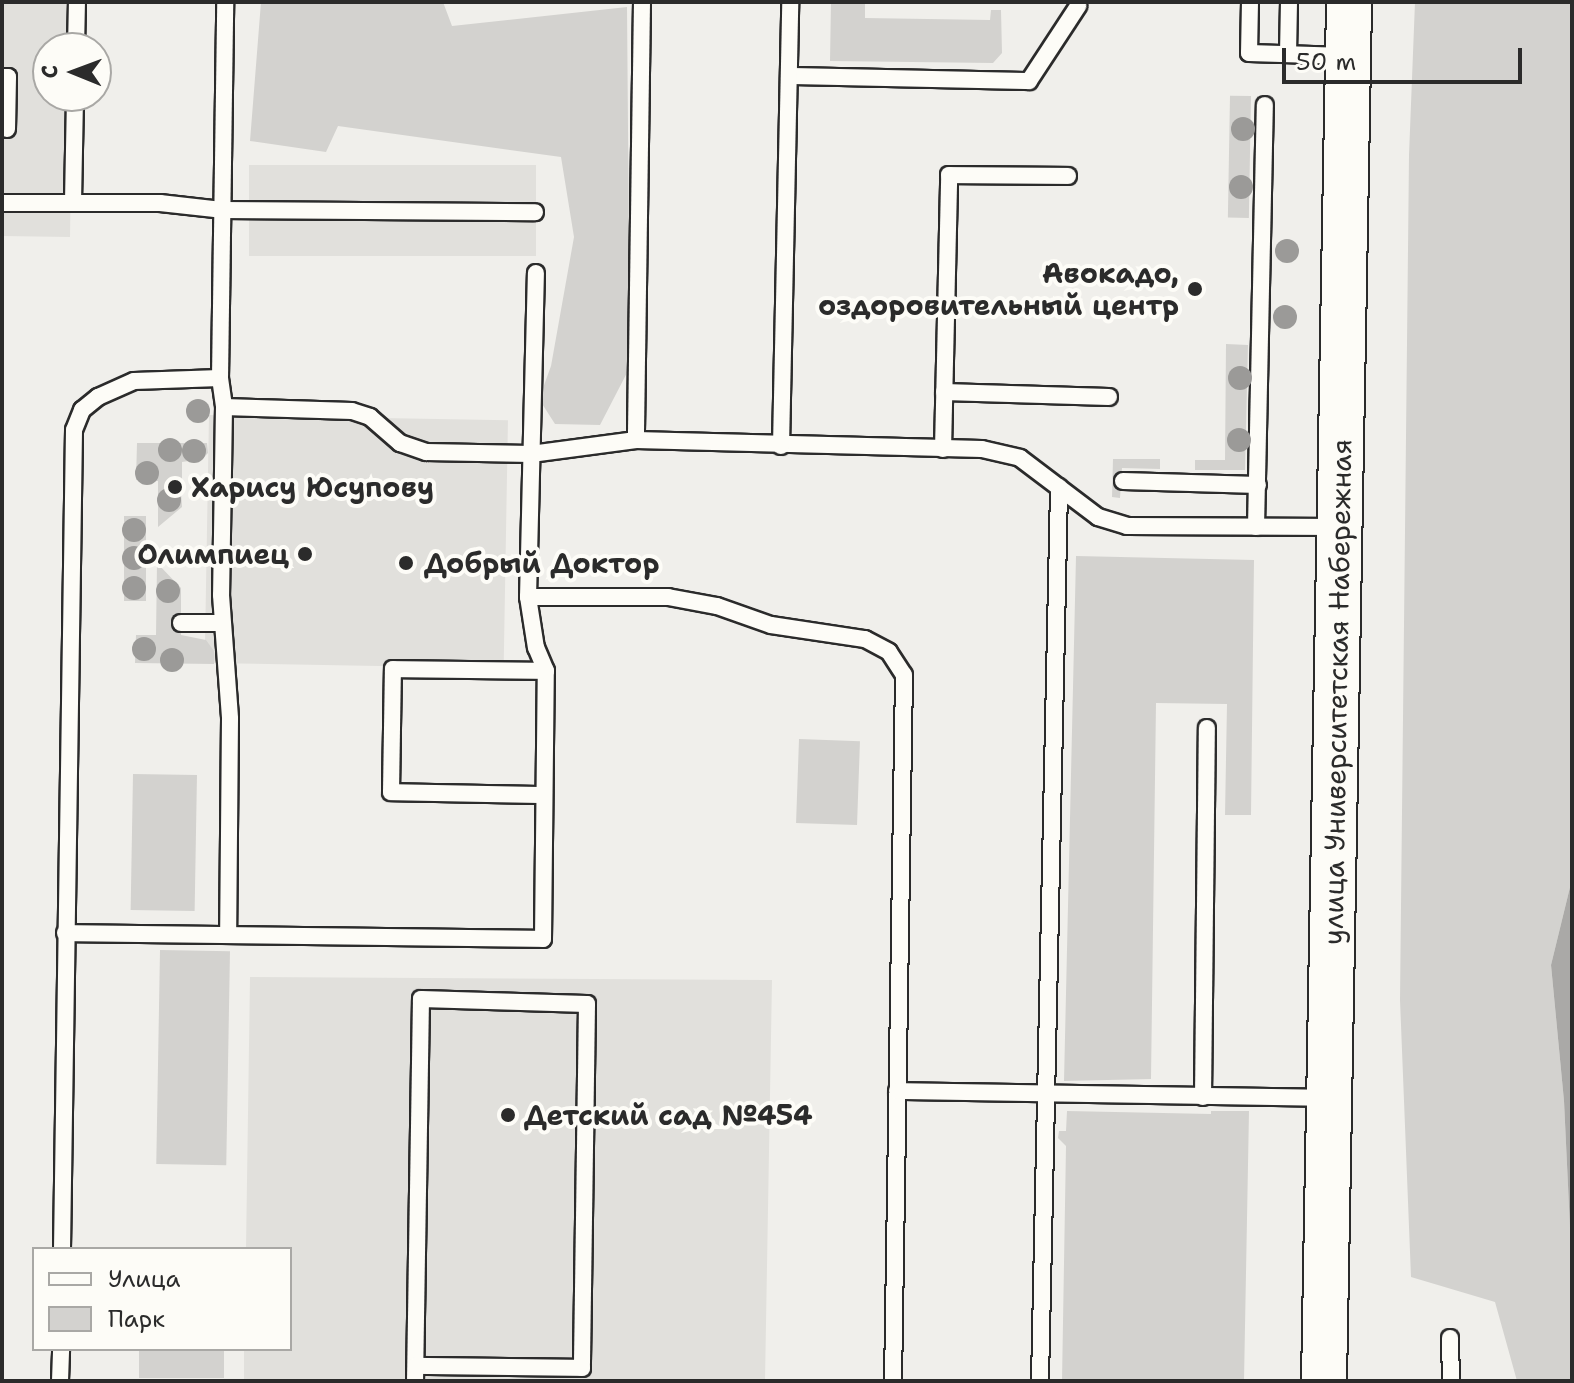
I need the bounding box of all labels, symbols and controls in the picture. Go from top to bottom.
north arrow [32,32,112,112]
scale bar [1286,32,1526,82]
text: 50 m [1296,46,1356,78]
text: С [35,65,64,79]
place label: Авокадо, оздоровительный центр [818,256,1179,322]
marker: Авокадо, оздоровительный центр [1186,280,1204,298]
street label: улица Университетская Набережная [1316,439,1358,945]
place label: Харису Юсупову [191,470,434,504]
marker: Харису Юсупову [166,478,184,496]
place label: Олимпиец [137,537,289,571]
marker: Олимпиец [296,545,314,563]
place label: Добрый Доктор [424,546,659,580]
marker: Добрый Доктор [395,552,417,574]
place label: Детский сад №454 [524,1098,813,1132]
marker: Детский сад №454 [499,1106,517,1124]
legend [32,1247,292,1351]
text: Улица [108,1263,181,1295]
text: Парк [108,1303,165,1335]

